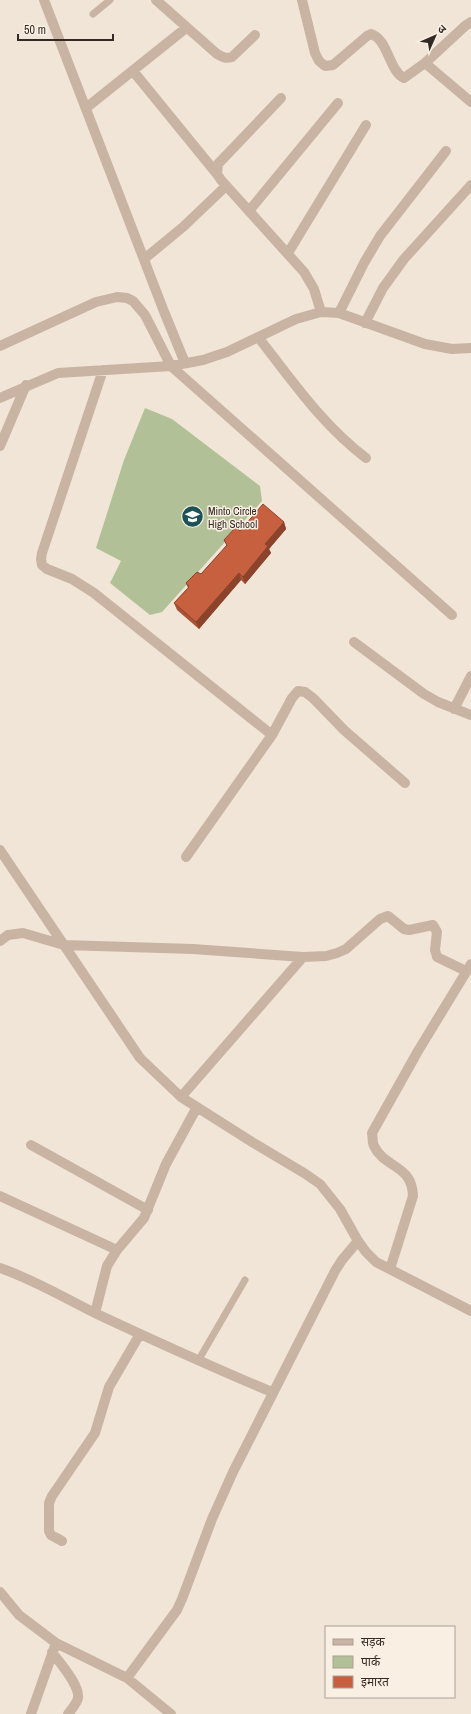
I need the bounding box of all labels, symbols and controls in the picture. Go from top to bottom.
scale bar [18,16,113,42]
north arrow [415,16,455,56]
text: 50 m [24,22,46,38]
text: उ [435,22,450,37]
school or university icon: Minto Circle High School [179,504,205,530]
place label: Minto Circle High School [208,504,257,531]
legend [325,1626,455,1698]
text: सड़क [361,1634,386,1650]
text: पार्क [361,1654,381,1670]
text: इमारत [361,1674,390,1690]

